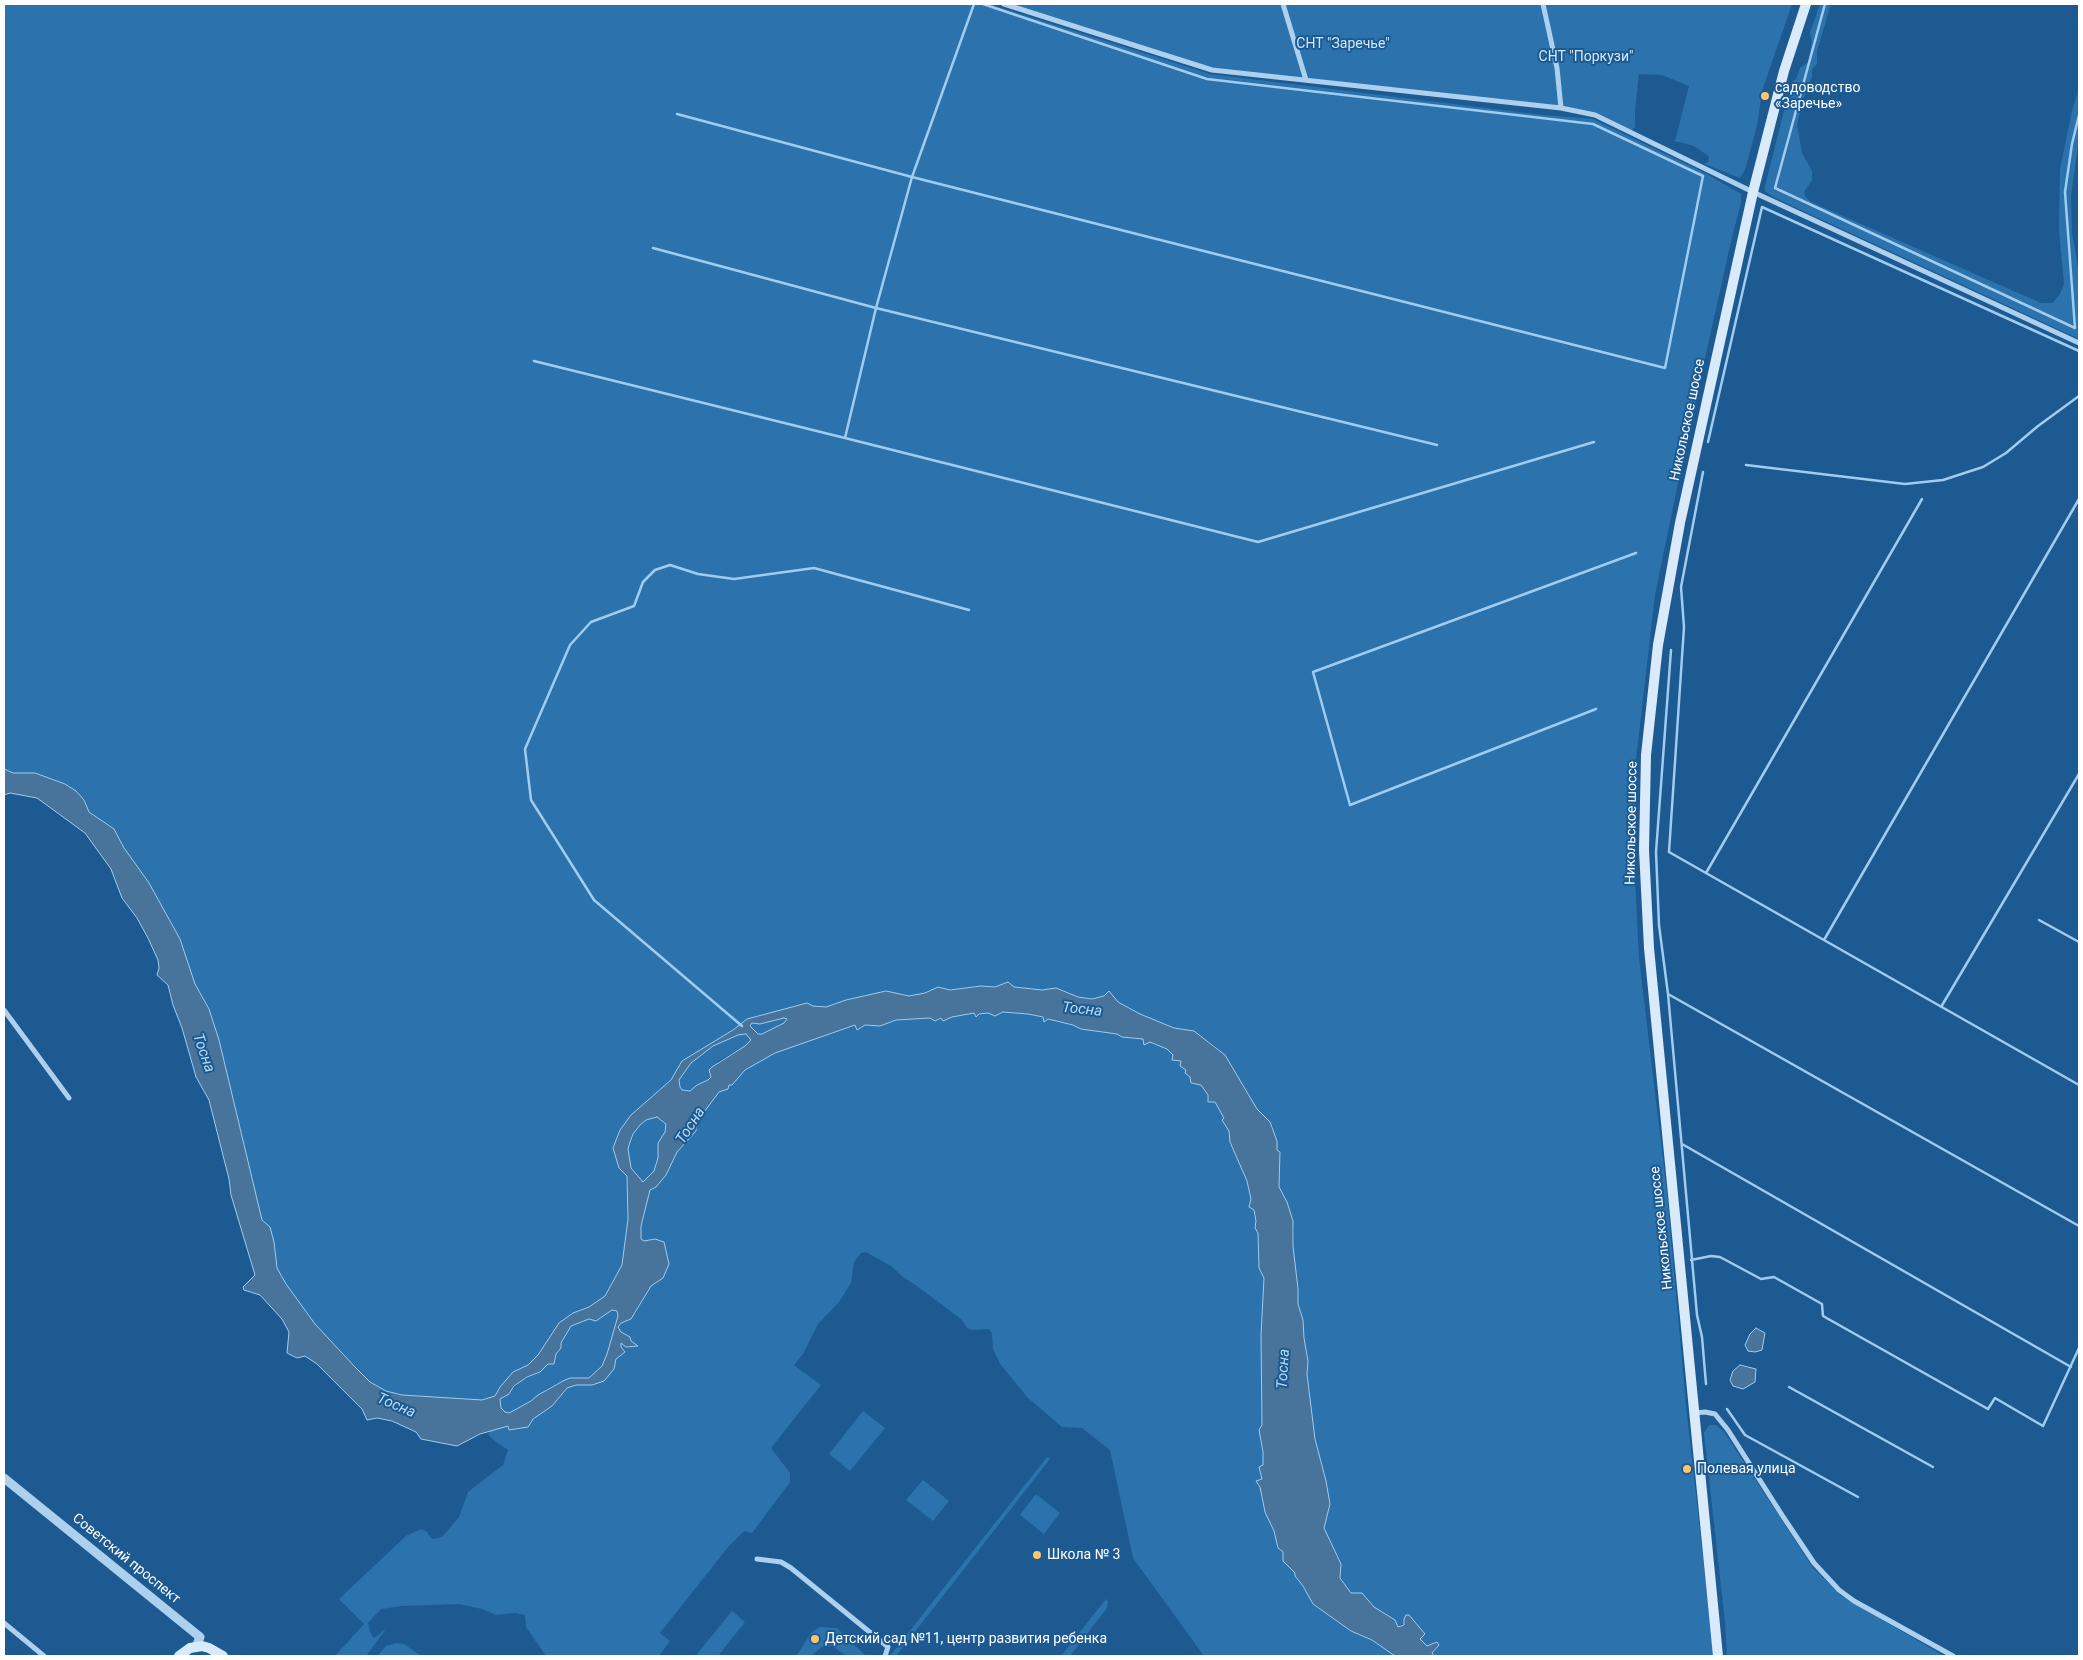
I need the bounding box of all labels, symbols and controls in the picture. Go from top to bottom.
park label: СНТ "Заречье" [1296,36,1390,52]
park label: СНТ "Поркузи" [1539,49,1633,65]
place label: садоводство «Заречье» [1775,80,1860,112]
marker: садоводство «Заречье» [1759,90,1771,102]
street label: Никольское шоссе [1667,358,1709,482]
street label: Никольское шоссе [1623,761,1641,885]
water label: Тосна [1061,999,1103,1021]
water label: Тосна [188,1031,218,1075]
water label: Тосна [673,1104,709,1148]
street label: Никольское шоссе [1647,1165,1677,1291]
water label: Тосна [1274,1348,1294,1390]
water label: Тосна [374,1390,418,1422]
place label: Полевая улица [1697,1461,1796,1477]
marker: Полевая улица [1681,1463,1693,1475]
street label: Советский проспект [69,1510,183,1608]
place label: Школа № 3 [1047,1547,1120,1563]
marker: Школа № 3 [1031,1549,1043,1561]
place label: Детский сад №11, центр развития ребенка [825,1631,1107,1647]
marker: Детский сад №11, центр развития ребенка [809,1633,821,1645]

